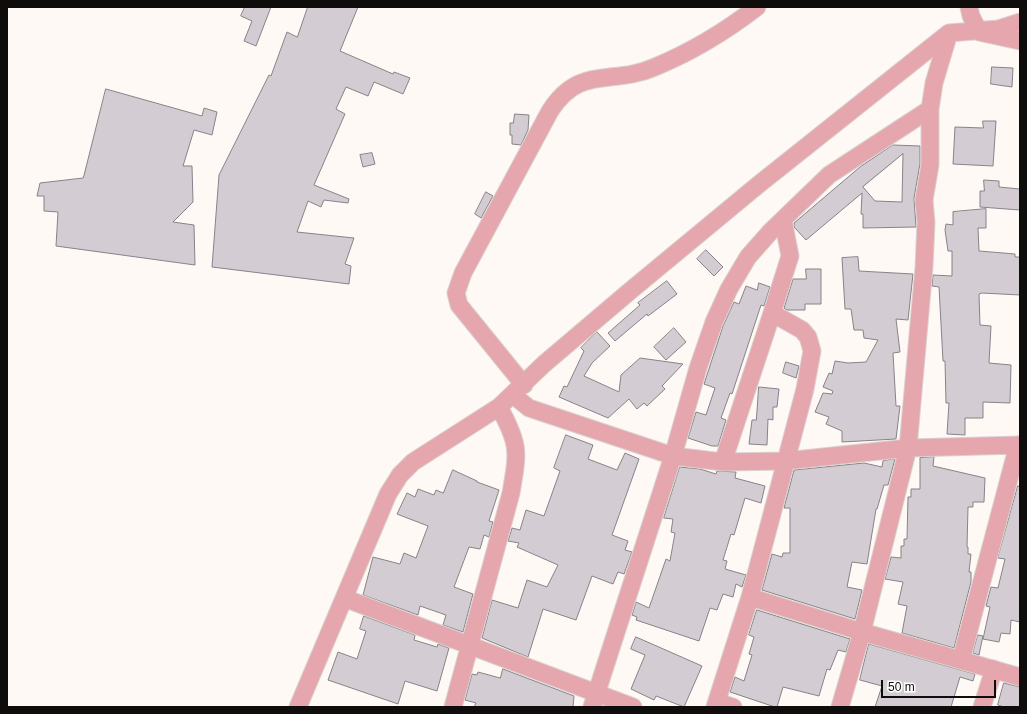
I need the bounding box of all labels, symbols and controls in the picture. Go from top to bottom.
scale bar [883,672,998,698]
text: 50 m [888,680,915,694]

